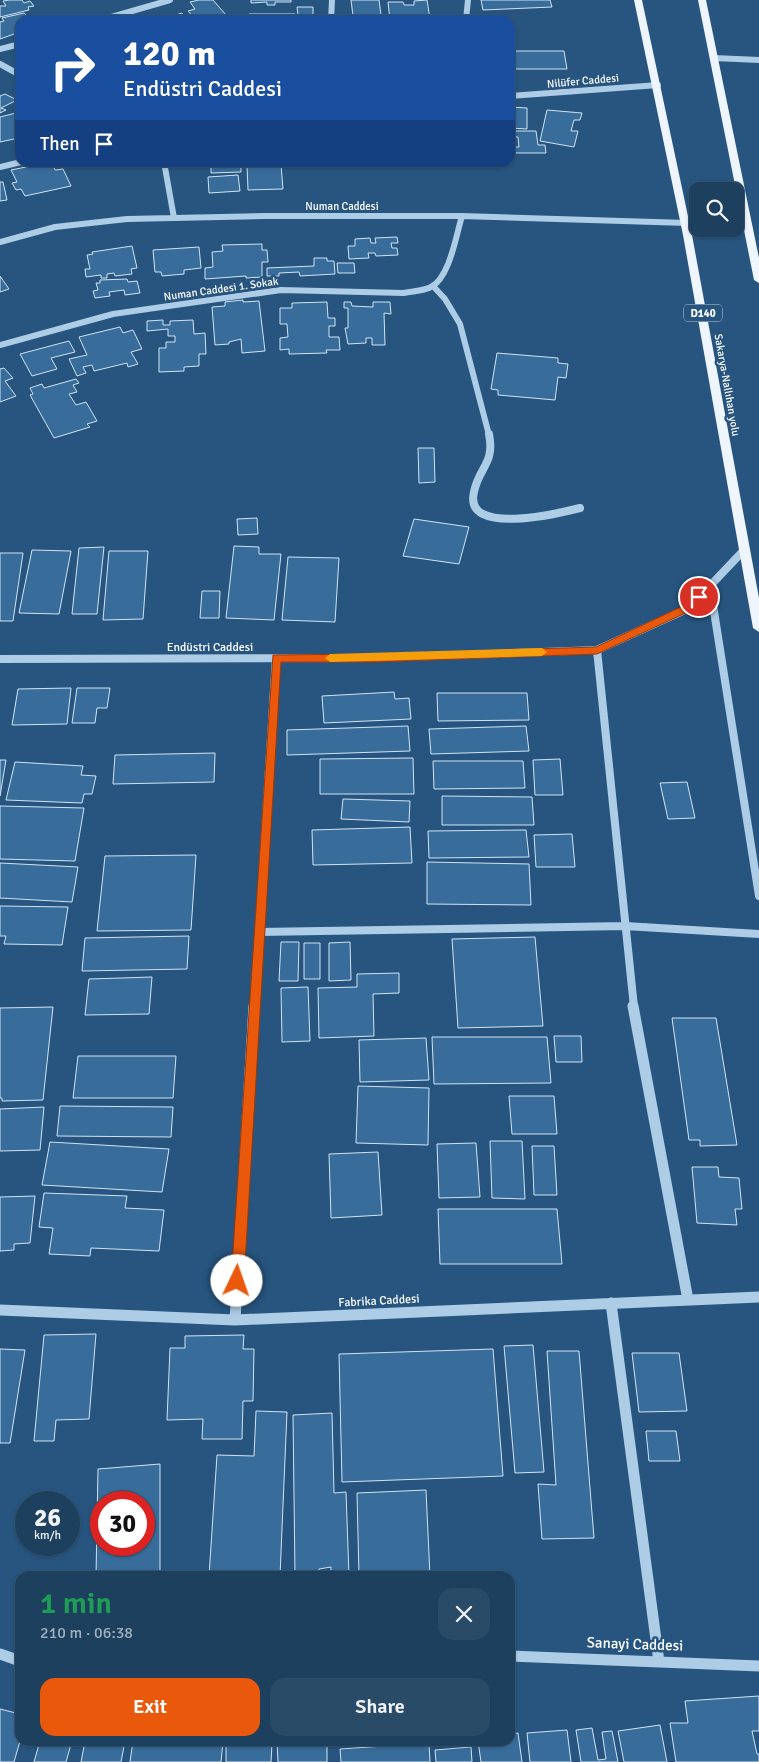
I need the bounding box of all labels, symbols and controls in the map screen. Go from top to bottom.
text: 120 m [123,32,216,75]
icon: right [40,35,105,100]
street label: Nilüfer Caddesi [546,71,620,91]
text: Endüstri Caddesi [123,75,282,102]
icon: arrive [90,130,118,158]
text: Then [40,132,80,156]
map controls [689,182,744,237]
button: search [689,182,744,237]
street label: Numan Caddesi [305,200,379,213]
street label: Numan Caddesi 1. Sokak [163,274,280,303]
road number: D140 [684,304,722,322]
street label: Sakarya-Nallıhan yolu [712,333,742,437]
pin [678,576,720,618]
icon: arrive [685,583,713,611]
street label: Endüstri Caddesi [167,640,253,655]
position arrow [210,1254,262,1306]
street label: Fabrika Caddesi [338,1291,420,1311]
speed limit sign: 30 [90,1491,155,1556]
text: 26 [34,1502,61,1533]
text: km/h [34,1528,61,1543]
text: 1 min [40,1585,112,1622]
button: close [438,1588,490,1640]
text: 210 m · 06:38 [40,1623,133,1643]
street label: Sanayi Caddesi [586,1633,684,1655]
button: Exit [40,1678,260,1736]
button: Share [270,1678,490,1736]

